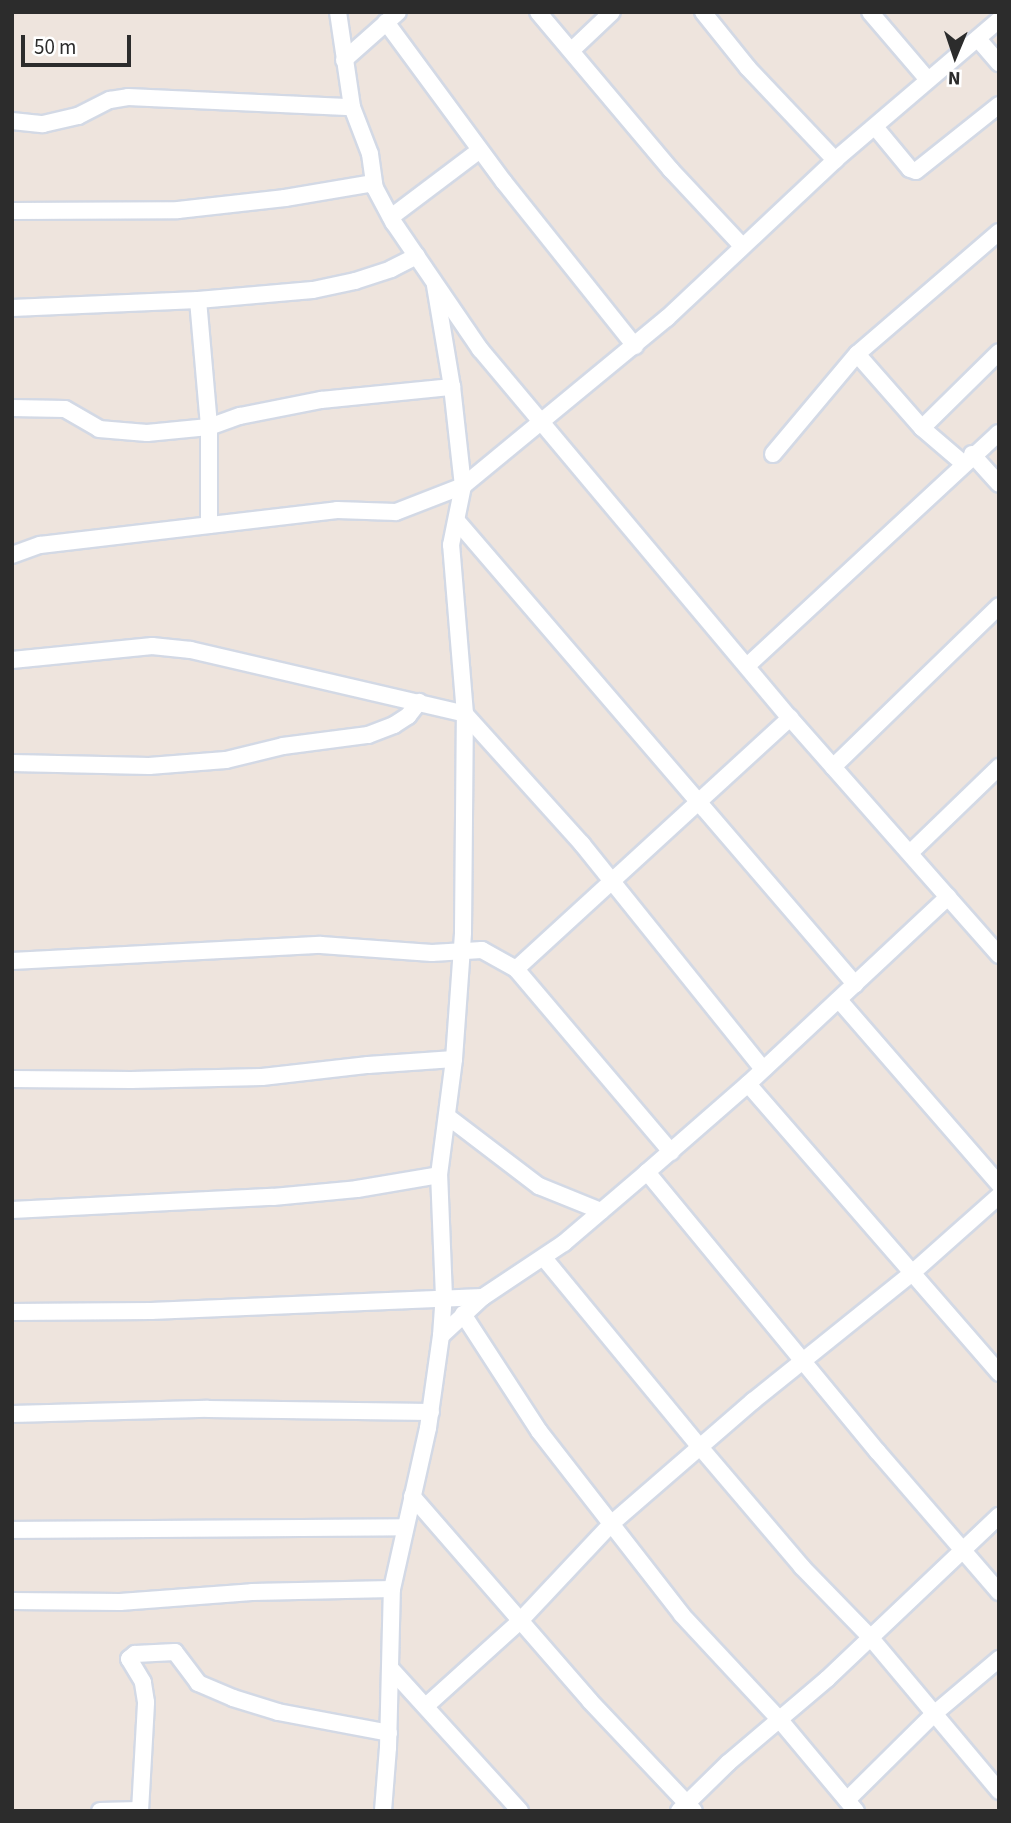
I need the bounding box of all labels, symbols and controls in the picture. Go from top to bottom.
scale bar [24,21,135,65]
north arrow [920,21,990,91]
text: 50 m [34,32,76,62]
text: N [947,64,961,91]

